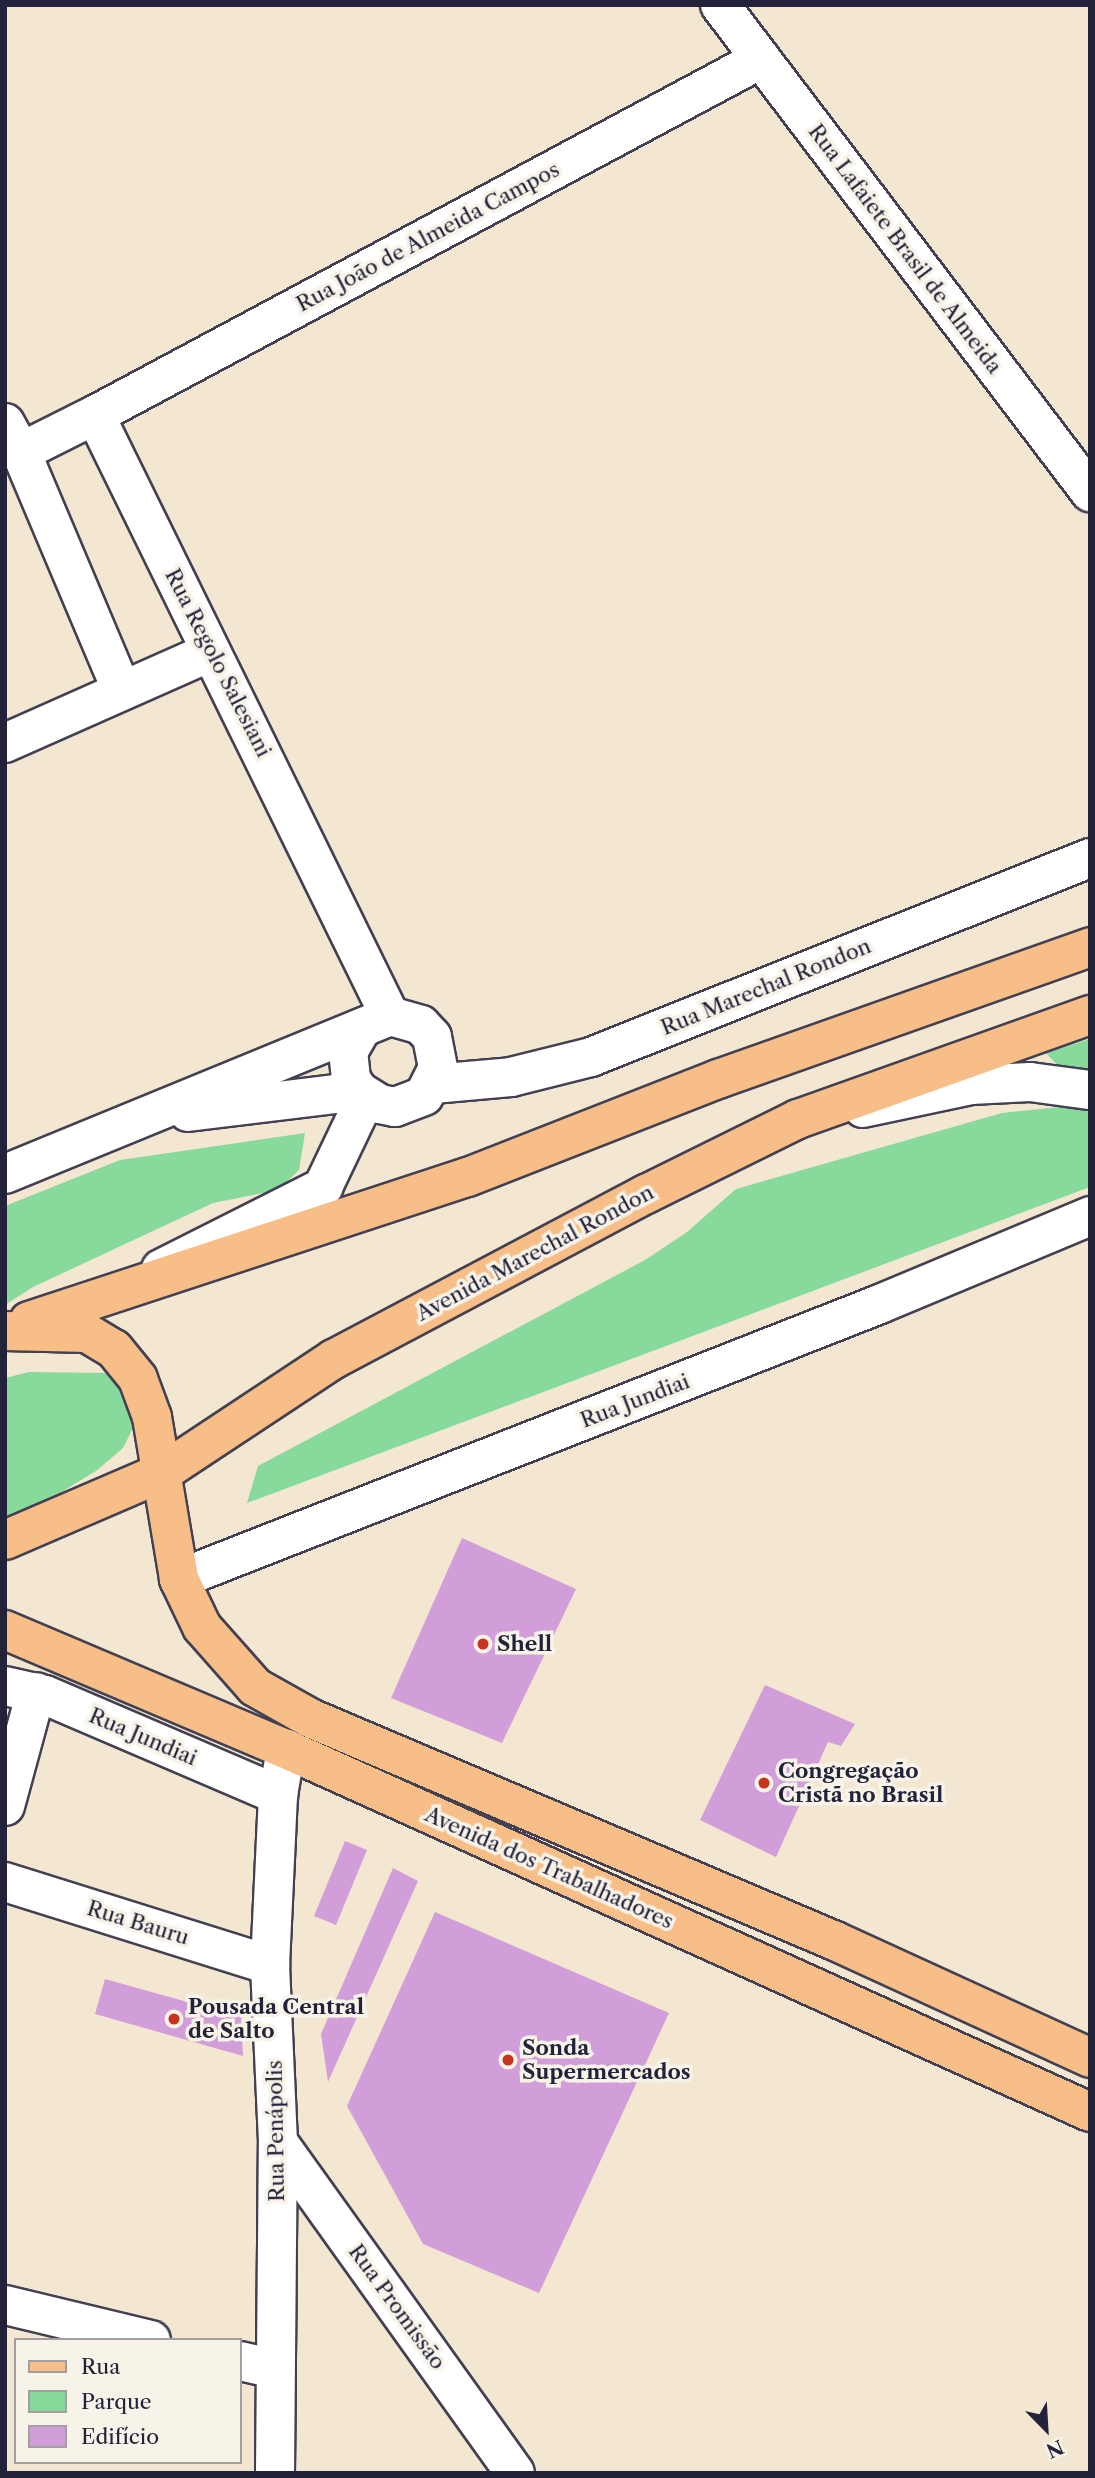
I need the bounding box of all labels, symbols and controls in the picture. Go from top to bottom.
street label: Rua Lafaiete Brasil de Almeida [803,119,1007,379]
street label: Rua João de Almeida Campos [292,157,564,317]
street label: Rua Regolo Salesiani [160,565,276,761]
street label: Rua Marechal Rondon [657,933,875,1041]
street label: Avenida Marechal Rondon [412,1180,658,1326]
street label: Rua Jundiai [577,1369,693,1433]
place label: Shell [497,1631,552,1657]
marker: Shell [475,1636,491,1652]
street label: Rua Jundiai [85,1703,201,1771]
place label: Congregação Cristã no Brasil [778,1758,944,1808]
marker: Congregação Cristã no Brasil [756,1775,772,1791]
street label: Avenida dos Trabalhadores [421,1802,677,1934]
street label: Rua Bauru [84,1896,192,1950]
place label: Pousada Central de Salto [188,1994,364,2044]
marker: Pousada Central de Salto [166,2011,182,2027]
place label: Sonda Supermercados [522,2035,691,2085]
marker: Sonda Supermercados [500,2052,516,2068]
street label: Rua Penápolis [262,2060,290,2202]
street label: Rua Promissão [343,2240,451,2374]
legend [14,2338,242,2464]
text: Rua [81,2354,120,2379]
text: Parque [81,2389,152,2414]
north arrow [1011,2394,1081,2464]
text: Edifício [81,2424,159,2449]
text: N [1043,2435,1067,2463]

